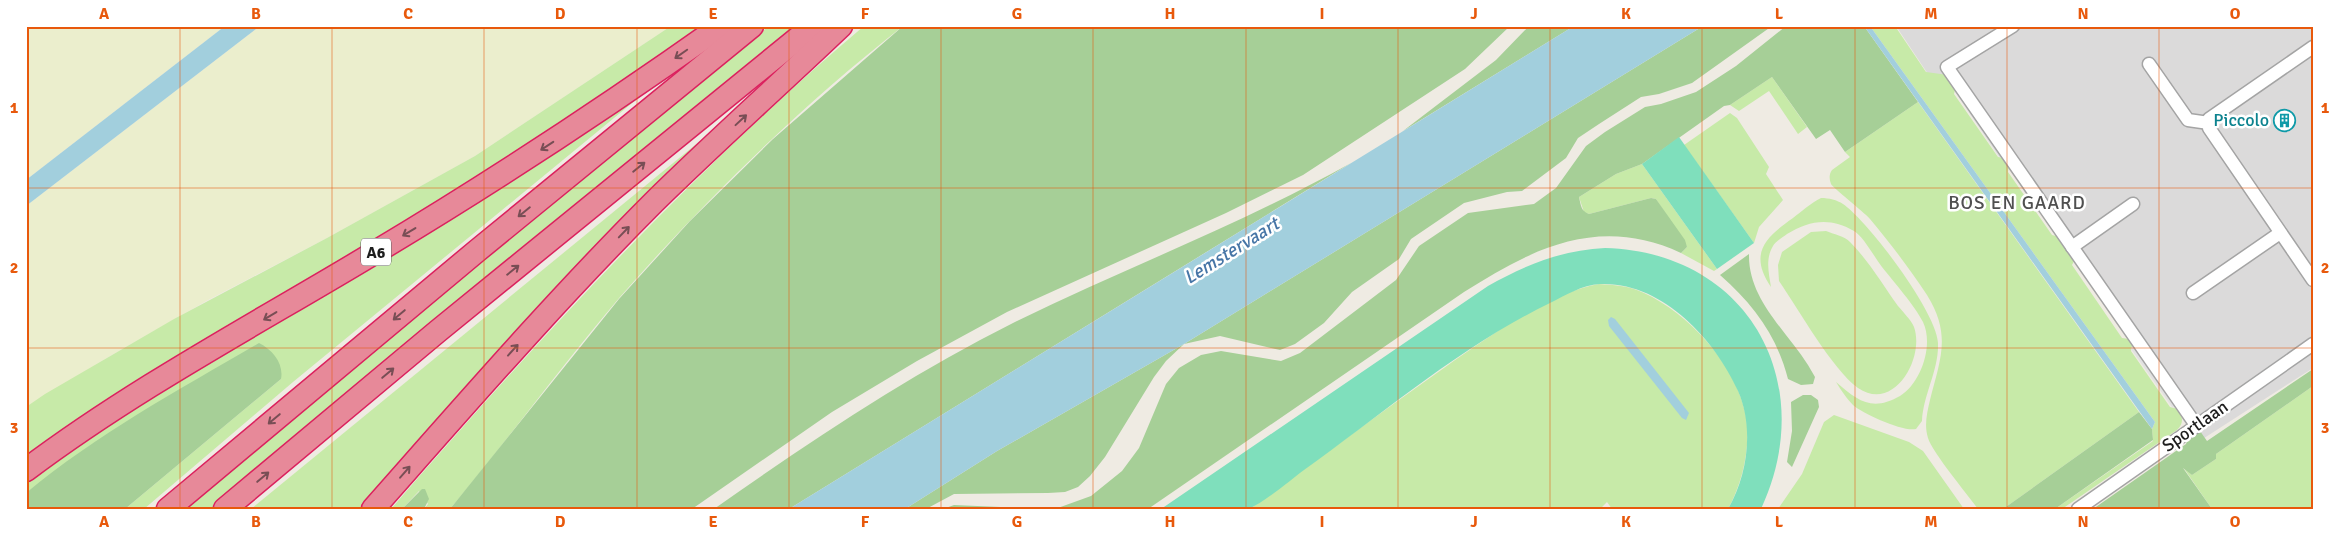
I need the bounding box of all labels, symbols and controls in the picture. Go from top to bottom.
text: A [99,4,110,24]
text: B [251,4,261,24]
text: C [403,4,413,24]
text: D [555,4,566,24]
text: E [708,4,718,24]
text: F [861,4,870,24]
text: G [1012,4,1022,24]
text: H [1165,4,1175,24]
text: I [1319,4,1325,24]
text: J [1470,4,1478,24]
text: K [1621,4,1631,24]
text: L [1775,4,1784,24]
text: M [1924,4,1938,24]
text: N [2077,4,2089,24]
text: O [2230,4,2241,24]
one-way arrow [674,49,688,59]
text: 1 [10,98,19,118]
text: 1 [2321,98,2330,118]
building icon: Piccolo [2273,108,2297,132]
place label: Piccolo [2213,109,2269,131]
one-way arrow [735,114,748,126]
one-way arrow [540,141,554,151]
one-way arrow [632,161,645,172]
district label: BOS EN GAARD [1948,191,2086,215]
one-way arrow [518,206,531,218]
water label: Lemstervaart [1179,211,1286,290]
one-way arrow [618,227,630,239]
one-way arrow [403,228,417,238]
road number: A6 [361,238,391,266]
text: 2 [10,258,18,278]
text: 2 [2321,258,2329,278]
one-way arrow [506,265,519,276]
one-way arrow [393,310,406,321]
one-way arrow [263,311,277,321]
one-way arrow [507,344,519,357]
one-way arrow [381,368,394,379]
street label: Sportlaan [2158,395,2232,457]
one-way arrow [268,414,281,425]
text: 3 [10,418,18,438]
text: 3 [2321,418,2329,438]
one-way arrow [399,466,411,479]
one-way arrow [256,472,269,483]
text: A [99,512,110,532]
text: B [251,512,261,532]
text: C [403,512,413,532]
text: D [555,512,566,532]
text: E [708,512,718,532]
text: F [861,512,870,532]
text: G [1012,512,1022,532]
text: H [1165,512,1175,532]
text: I [1319,512,1325,532]
text: J [1470,512,1478,532]
text: K [1621,512,1631,532]
text: L [1775,512,1784,532]
text: M [1924,512,1938,532]
text: N [2077,512,2089,532]
text: O [2230,512,2241,532]

